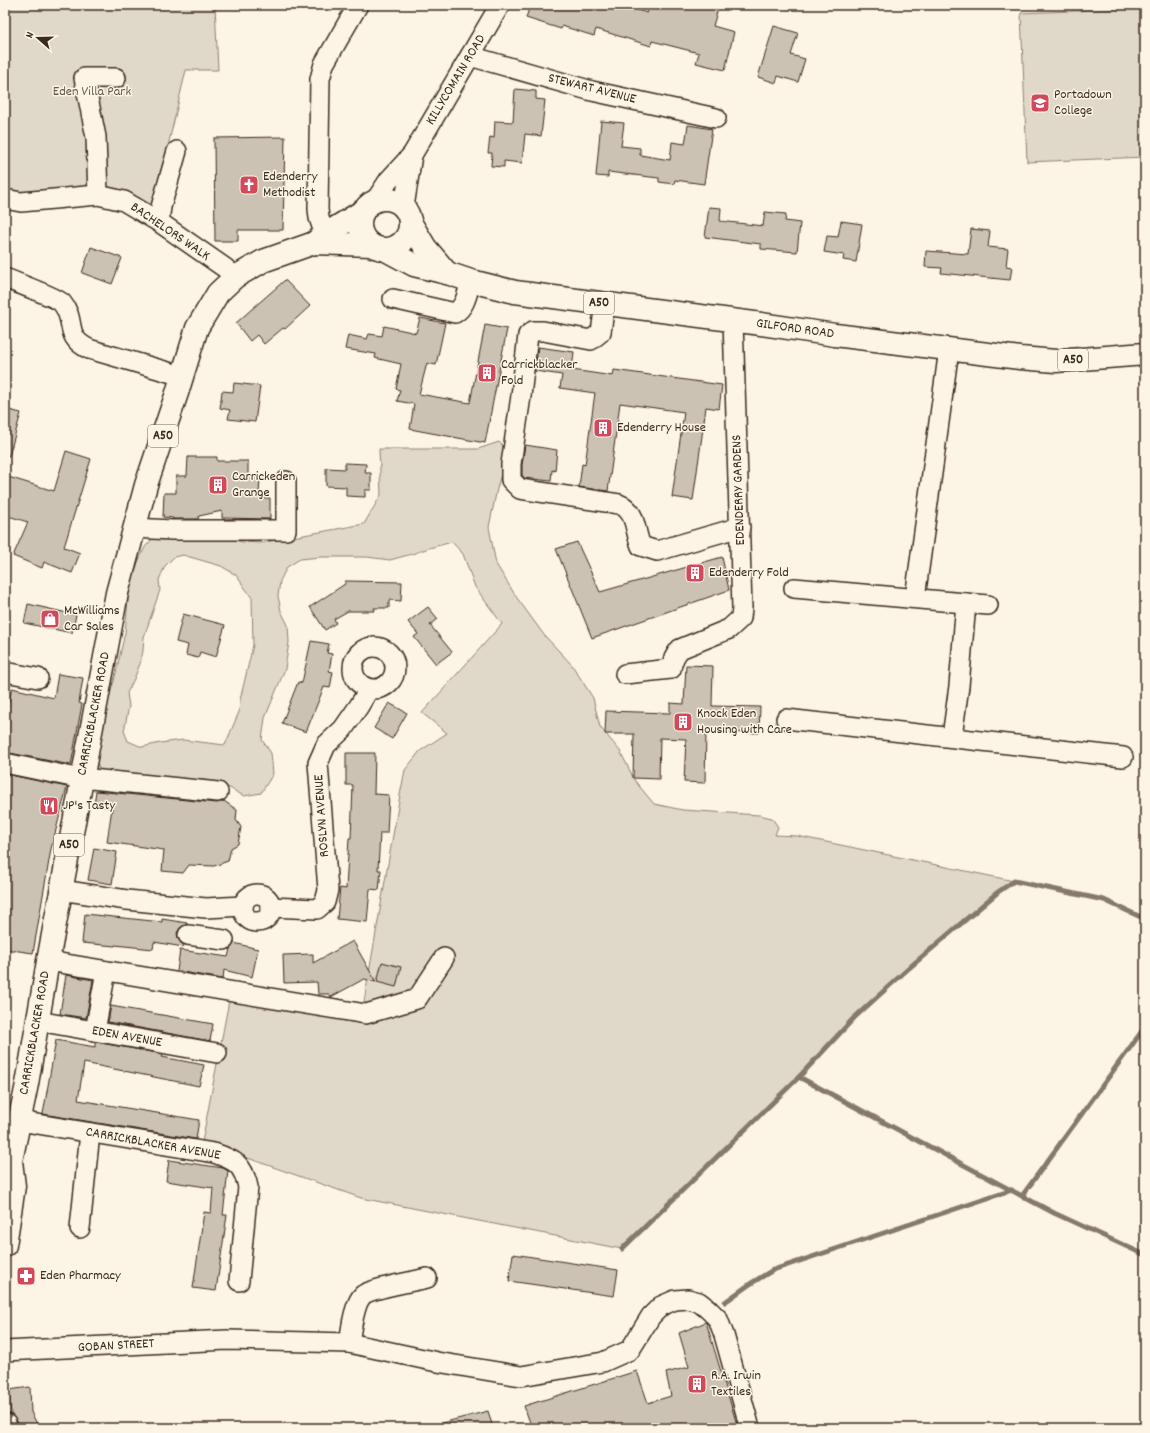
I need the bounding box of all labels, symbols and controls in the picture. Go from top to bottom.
north arrow [18,18,58,58]
text: N [22,29,39,41]
street label: KILLYCOMAIN ROAD [421,31,491,129]
street label: STEWART AVENUE [546,68,639,110]
park label: Eden Villa Park [53,82,131,102]
place label: Portadown College [1054,85,1112,121]
school or university icon: Portadown College [1029,92,1051,114]
place label: Edenderry Methodist [263,167,318,203]
church icon: Edenderry Methodist [238,174,260,196]
street label: BACHELORS WALK [126,198,214,266]
road number: A50 [584,292,614,314]
street label: GILFORD ROAD [755,314,835,344]
road number: A50 [1058,349,1088,371]
place label: Carrickblacker Fold [501,355,578,391]
building icon: Carrickblacker Fold [476,362,498,384]
building icon: Edenderry House [592,417,614,439]
place label: Edenderry House [617,418,706,438]
road number: A50 [148,425,178,447]
street label: EDENDERRY GARDENS [727,434,751,546]
place label: Carrickeden Grange [232,467,295,503]
building icon: Carrickeden Grange [207,474,229,496]
building icon: Edenderry Fold [684,562,706,584]
place label: Edenderry Fold [709,563,789,583]
place label: McWilliams Car Sales [64,601,120,637]
shop icon: McWilliams Car Sales [39,608,61,630]
street label: CARRICKBLACKER ROAD [72,651,116,777]
place label: Knock Eden Housing with Care [697,704,792,740]
building icon: Knock Eden Housing with Care [672,711,694,733]
street label: ROSLYN AVENUE [309,773,335,858]
restaurant icon: JP's Tasty [38,795,60,817]
place label: JP's Tasty [63,796,116,816]
road number: A50 [54,834,84,856]
street label: CARRICKBLACKER ROAD [14,970,56,1096]
street label: EDEN AVENUE [90,1021,164,1053]
street label: CARRICKBLACKER AVENUE [84,1122,223,1166]
pharmacy icon: Eden Pharmacy [15,1265,37,1287]
place label: Eden Pharmacy [40,1266,121,1286]
street label: GOBAN STREET [77,1334,155,1358]
place label: R.A. Irwin Textiles [711,1366,761,1402]
building icon: R.A. Irwin Textiles [686,1373,708,1395]

